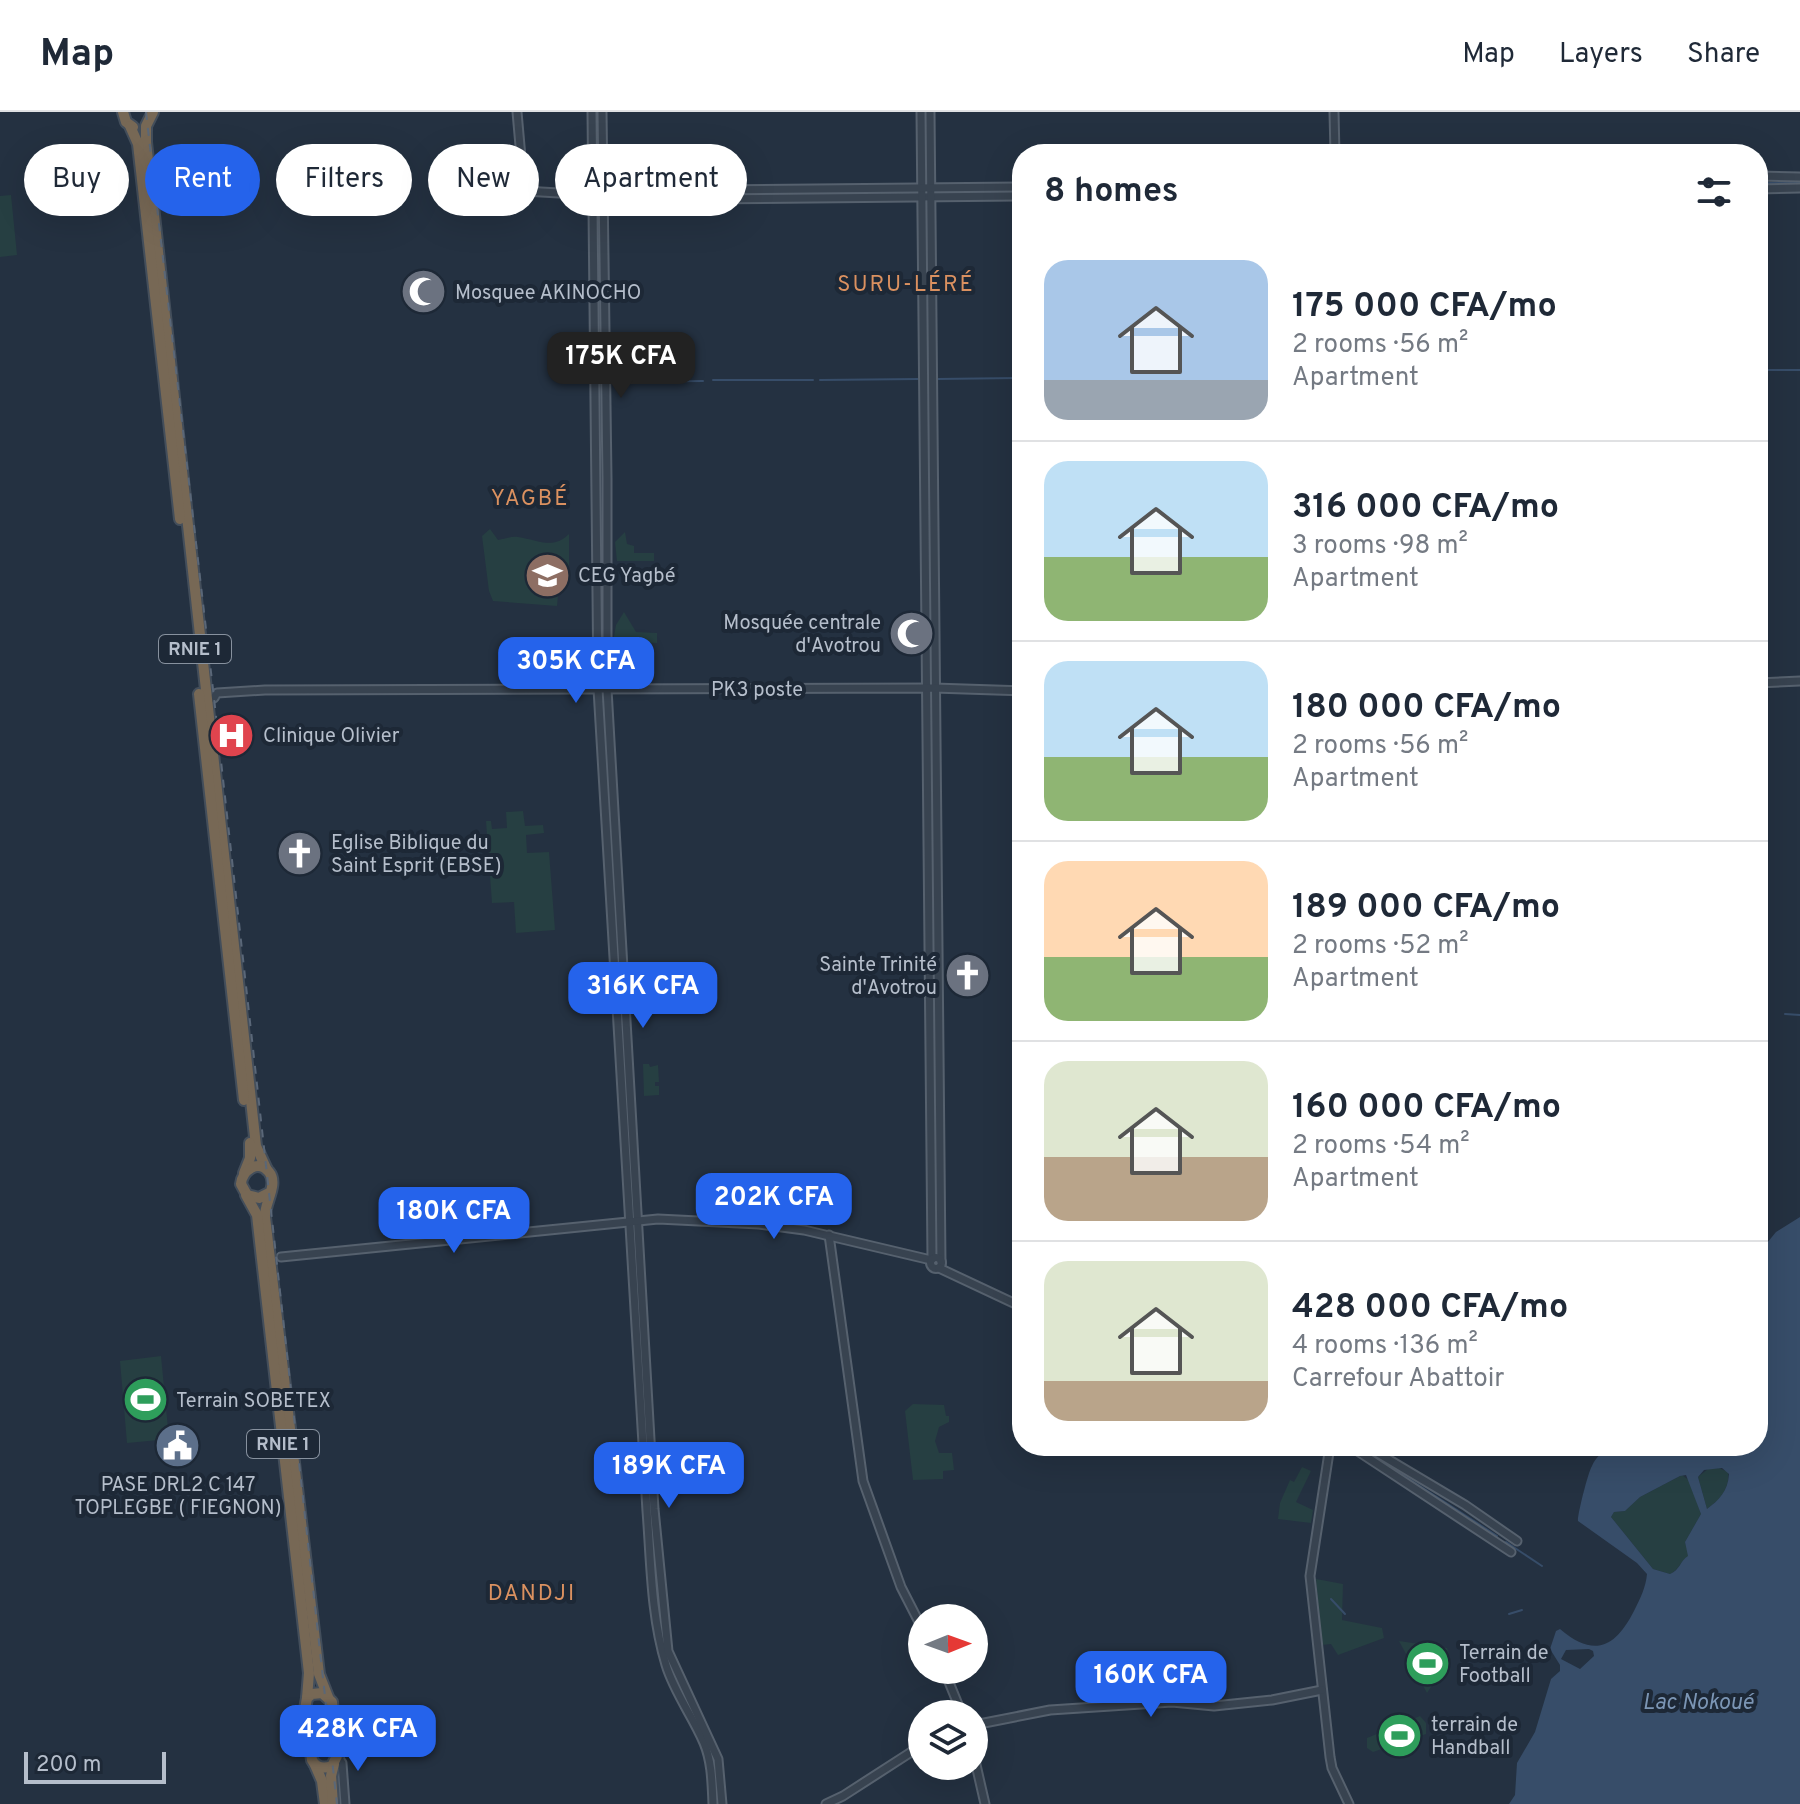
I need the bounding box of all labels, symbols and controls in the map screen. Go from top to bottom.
text: Map [40,31,114,80]
text: Map [1462,37,1515,73]
text: Layers [1559,37,1643,73]
text: Share [1687,37,1760,73]
chip: Buy [24,144,129,216]
chip: Rent [145,144,260,216]
chip: Filters [276,144,412,216]
chip: New [428,144,539,216]
chip: Apartment [555,144,747,216]
icon: filters [1692,170,1736,214]
text: 8 homes [1044,171,1178,214]
mosque icon: Mosquee AKINOCHO [400,268,448,316]
district label: SURU-LÉRÉ [837,270,975,299]
place label: Mosquee AKINOCHO [455,281,641,307]
text: 175 000 CFA/mo [1292,286,1557,329]
icon: home [1108,292,1204,388]
text: 2 rooms · 56 m² [1292,329,1468,362]
pin: 175K CFA [538,332,704,400]
text: 175K CFA [565,341,677,374]
text: Apartment [1292,362,1419,395]
district label: YAGBÉ [491,484,569,513]
text: 316 000 CFA/mo [1292,487,1559,530]
icon: home [1108,493,1204,589]
text: 3 rooms · 98 m² [1292,530,1468,563]
school or university icon: CEG Yagbé [523,551,571,599]
text: Apartment [1292,563,1419,596]
place label: CEG Yagbé [578,564,676,590]
mosque icon: Mosquée centrale d'Avotrou [888,609,936,657]
place label: Mosquée centrale d'Avotrou [723,611,881,660]
road number: RNIE 1 [159,635,231,663]
pin: 305K CFA [493,637,659,705]
text: 305K CFA [516,646,636,679]
street label: PK3 poste [711,678,803,704]
text: 180 000 CFA/mo [1292,687,1561,730]
icon: home [1108,693,1204,789]
hospital icon: Clinique Olivier [208,711,256,759]
place label: Clinique Olivier [263,724,400,750]
text: 2 rooms · 56 m² [1292,730,1468,763]
text: Apartment [1292,763,1419,796]
church icon: Eglise Biblique du Saint Esprit (EBSE) [276,829,324,877]
place label: Eglise Biblique du Saint Esprit (EBSE) [331,831,502,880]
text: 189 000 CFA/mo [1292,887,1560,930]
icon: home [1108,893,1204,989]
text: 2 rooms · 52 m² [1292,930,1469,963]
church icon: Sainte Trinité d'Avotrou [944,951,992,999]
place label: Sainte Trinité d'Avotrou [819,953,937,1002]
pin: 316K CFA [560,962,726,1030]
text: Apartment [1292,963,1419,996]
text: 316K CFA [586,971,700,1004]
text: 160 000 CFA/mo [1292,1087,1561,1130]
icon: home [1108,1093,1204,1189]
text: 2 rooms · 54 m² [1292,1130,1470,1163]
text: Apartment [1292,1163,1419,1196]
pin: 202K CFA [691,1173,857,1241]
text: 202K CFA [714,1182,834,1215]
pin: 180K CFA [371,1187,537,1255]
text: 180K CFA [397,1196,511,1229]
text: 428 000 CFA/mo [1292,1287,1568,1330]
icon: home [1108,1293,1204,1389]
text: 4 rooms · 136 m² [1292,1330,1478,1363]
text: Carrefour Abattoir [1292,1363,1504,1396]
sports icon: Terrain SOBETEX [121,1376,169,1424]
place label: Terrain SOBETEX [176,1389,331,1415]
public building icon: PASE DRL2 C 147 TOPLEGBE ( FIEGNON) [154,1421,202,1469]
road number: RNIE 1 [247,1430,319,1458]
pin: 189K CFA [586,1442,752,1510]
text: 189K CFA [612,1451,726,1484]
place label: PASE DRL2 C 147 TOPLEGBE ( FIEGNON) [74,1473,282,1522]
district label: DANDJI [488,1581,576,1608]
north arrow [908,1604,988,1684]
map controls [908,1604,988,1780]
sports icon: Terrain de Football [1404,1639,1452,1687]
place label: Terrain de Football [1459,1641,1548,1690]
pin: 160K CFA [1068,1651,1234,1719]
text: 160K CFA [1094,1660,1208,1693]
water label: Lac Nokoué [1643,1690,1755,1717]
button: layers [908,1700,988,1780]
pin: 428K CFA [275,1705,441,1773]
sports icon: terrain de Handball [1376,1711,1424,1759]
place label: terrain de Handball [1431,1713,1518,1762]
text: 428K CFA [298,1714,418,1747]
scale bar [24,1748,166,1784]
text: 200 m [36,1752,101,1779]

